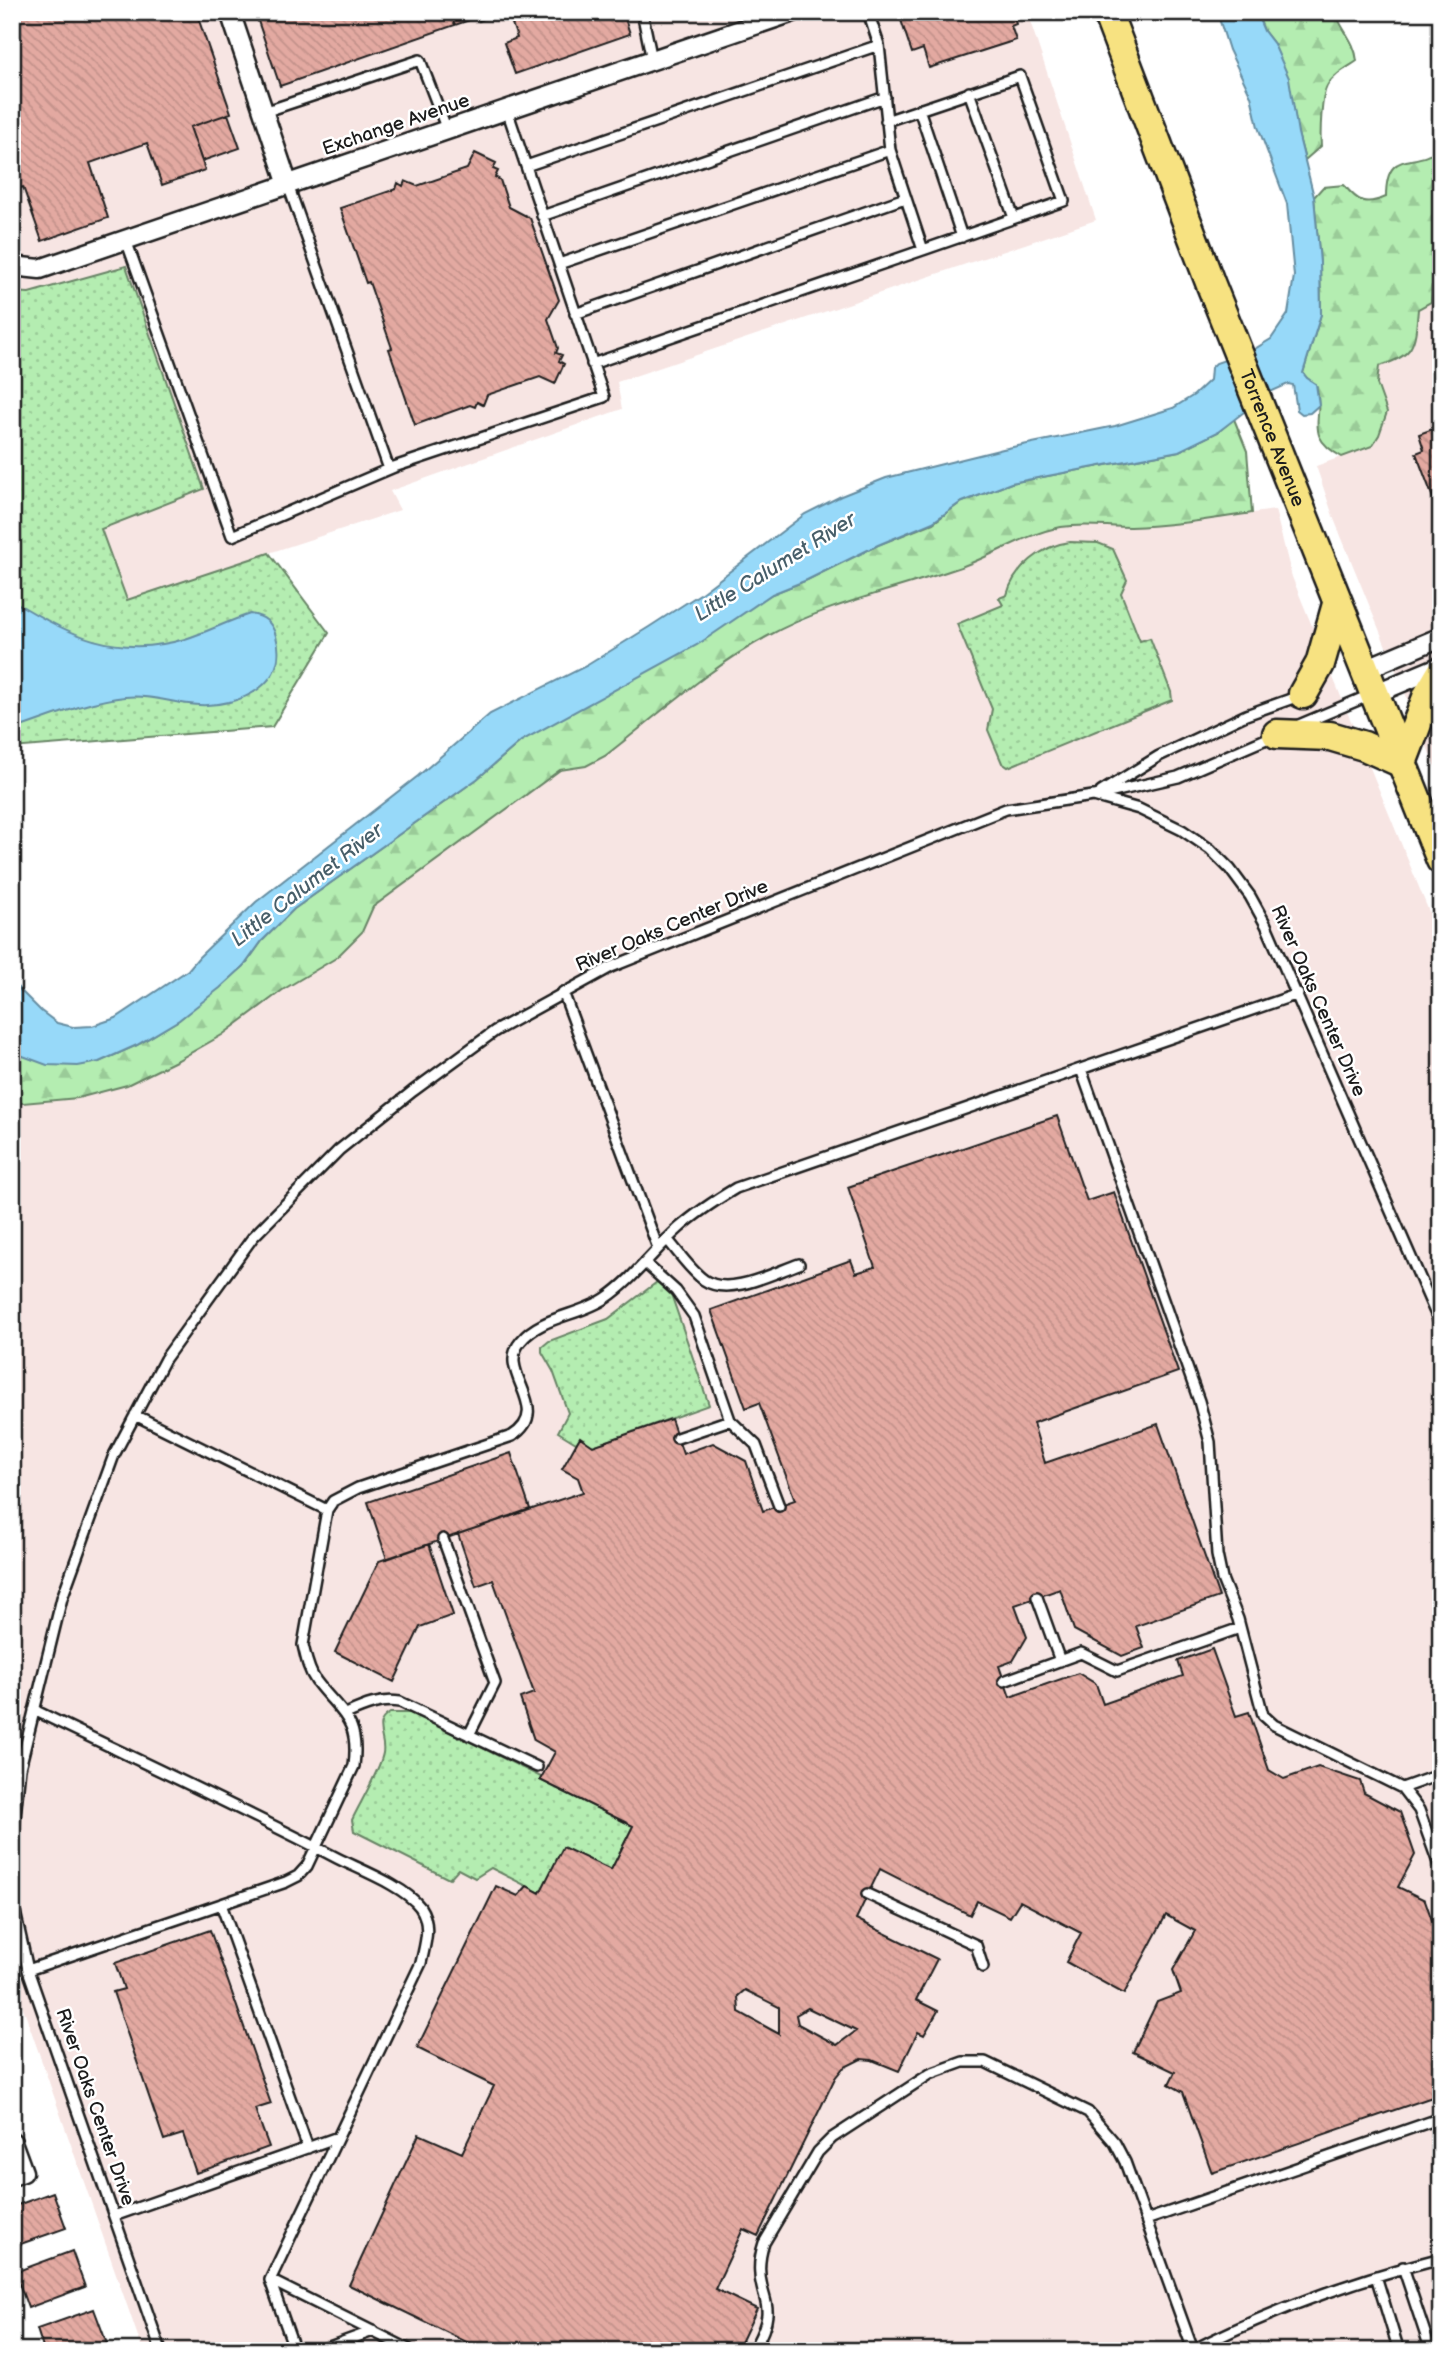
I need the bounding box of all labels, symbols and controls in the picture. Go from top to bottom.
street label: Exchange Avenue [319,89,473,161]
street label: Torrence Avenue [1234,366,1310,510]
water label: Little Calumet River [690,506,862,627]
water label: Little Calumet River [226,817,389,952]
street label: River Oaks Center Drive [572,875,772,977]
street label: River Oaks Center Drive [1265,902,1371,1100]
street label: River Oaks Center Drive [50,2005,140,2209]

